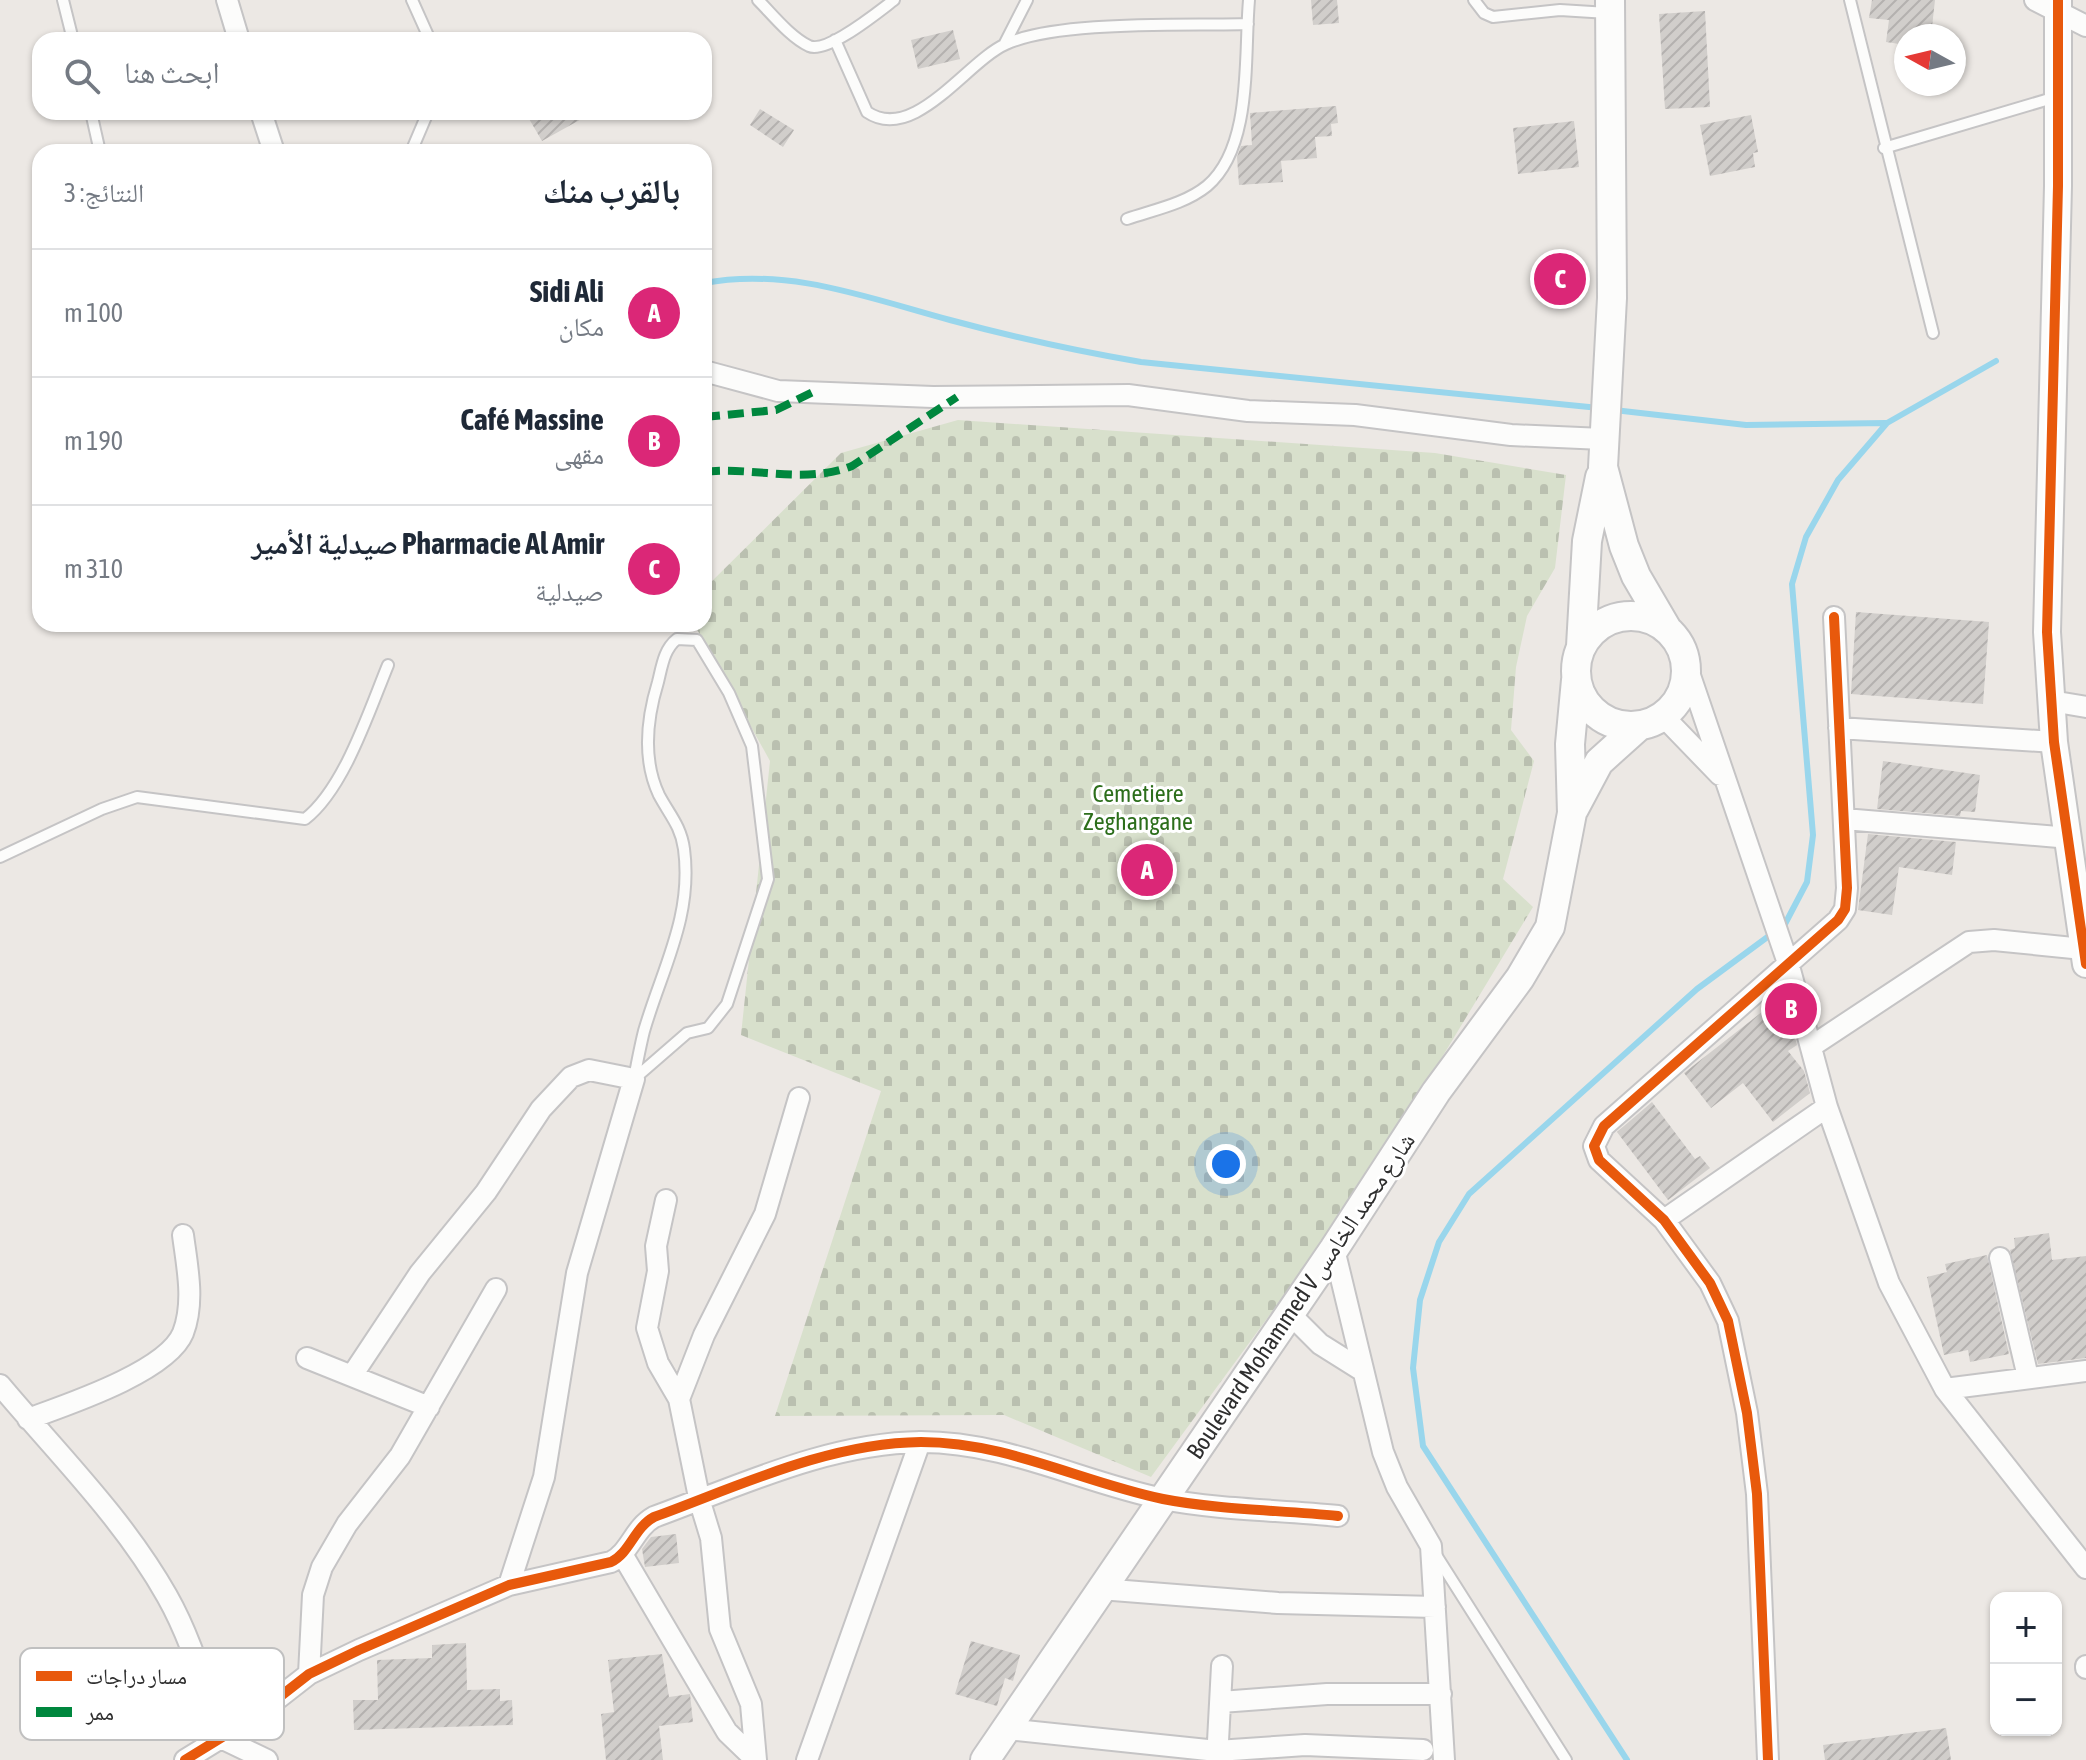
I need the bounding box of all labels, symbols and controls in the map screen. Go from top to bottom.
north arrow [1894,24,1966,96]
search box [32,32,712,120]
icon: search [60,54,104,98]
text: ابحث هنا [124,55,220,89]
text: بالقرب منك [543,171,680,210]
text: النتائج: 3 [64,178,144,208]
pin: C [1534,249,1586,309]
text: Sidi Ali [530,274,604,308]
text: 100 m [64,298,123,328]
text: A [648,298,660,328]
text: مكان [558,312,604,342]
text: Café Massine [460,402,604,436]
text: 190 m [64,426,123,456]
text: B [648,426,660,456]
text: مقهى [554,440,604,470]
text: Pharmacie Al Amir صيدلية الأمير [251,526,604,560]
text: 310 m [64,554,123,584]
text: C [648,554,660,584]
text: صيدلية [535,577,604,607]
park label: Cemetiere Zeghangane [1083,780,1193,835]
pin: A [1121,840,1173,900]
pin: B [1765,979,1817,1039]
street label: Boulevard Mohammed V شارع محمد الخامس [1181,1128,1422,1465]
your location [1206,1144,1246,1184]
map controls [1990,1592,2062,1736]
button: + [1990,1592,2062,1664]
legend [20,1648,284,1740]
text: مسار دراجات [86,1663,187,1689]
button: − [1990,1664,2062,1736]
text: ممر [85,1699,114,1725]

